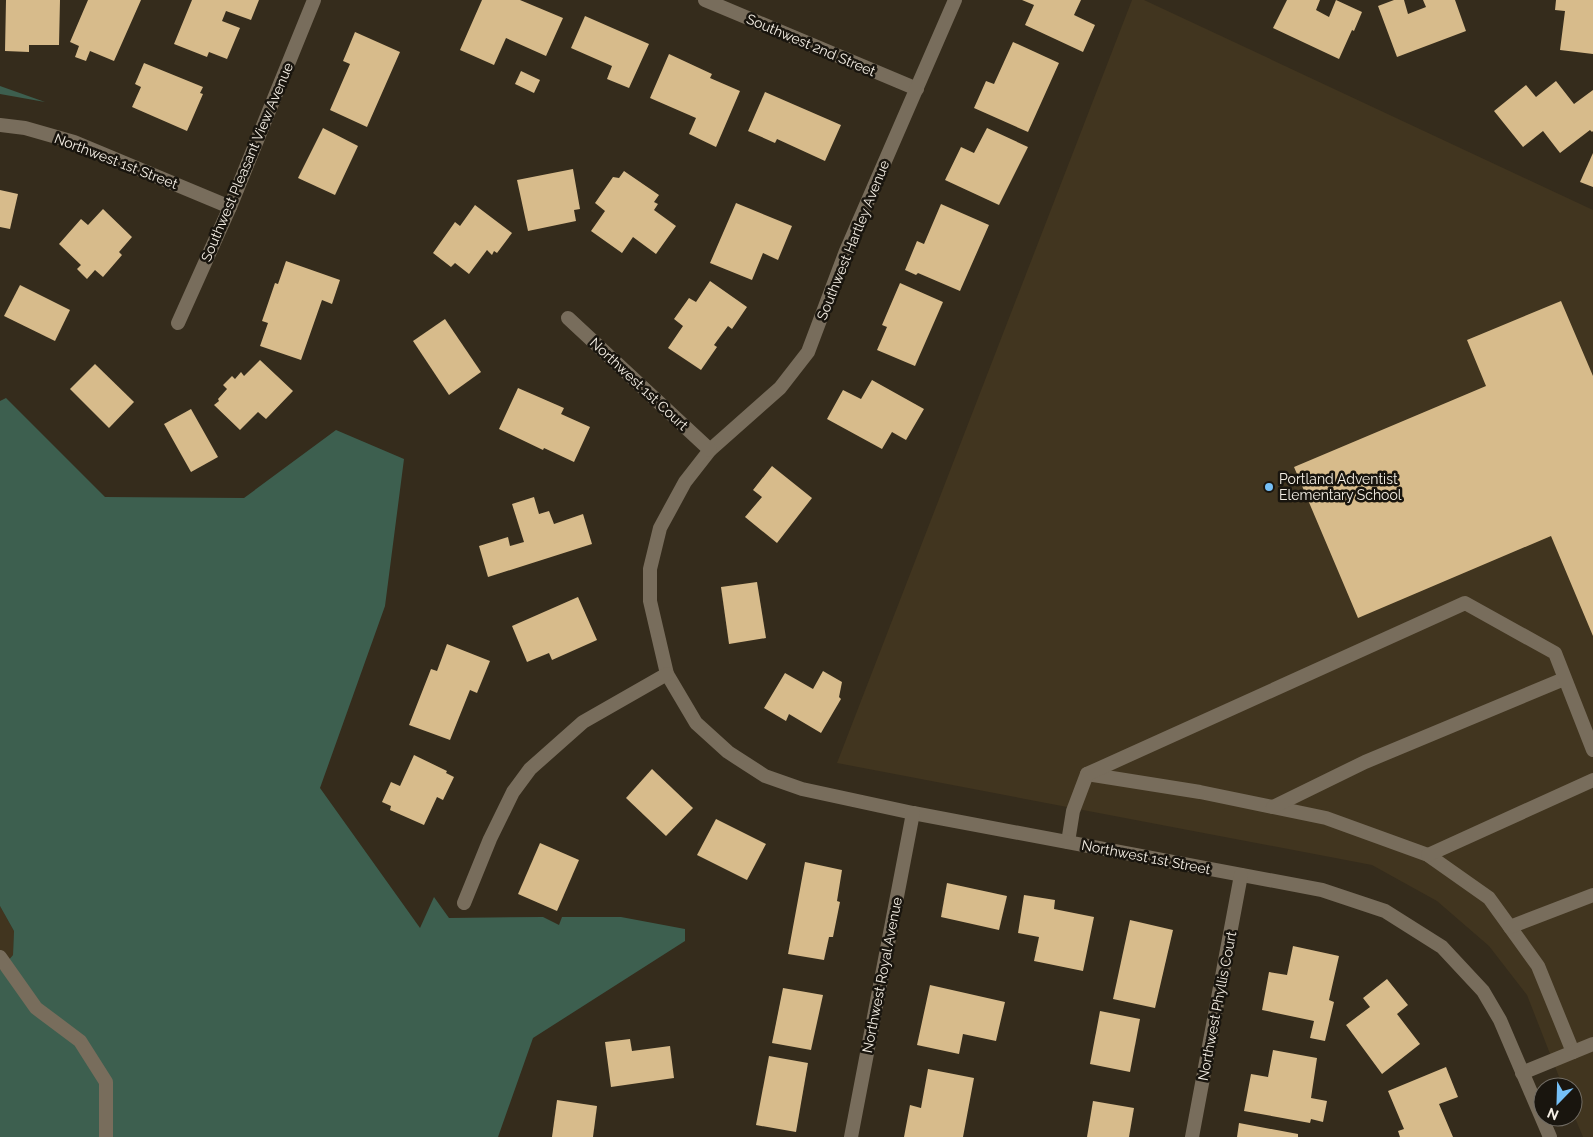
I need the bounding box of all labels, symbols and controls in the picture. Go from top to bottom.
street label: Southwest 2nd Street [744,11,878,80]
street label: Southwest Pleasant View Avenue [198,60,296,264]
street label: Northwest 1st Street [52,130,180,192]
street label: Southwest Hartley Avenue [814,158,892,322]
street label: Northwest 1st Court [587,335,691,434]
place label: Portland Adventist Elementary School [1279,471,1402,503]
marker: Portland Adventist Elementary School [1263,481,1275,493]
street label: Northwest 1st Street [1080,837,1212,877]
street label: Northwest Royal Avenue [859,896,905,1054]
street label: Northwest Phyllis Court [1195,930,1239,1082]
north arrow [1533,1077,1583,1127]
text: N [1545,1105,1561,1123]

